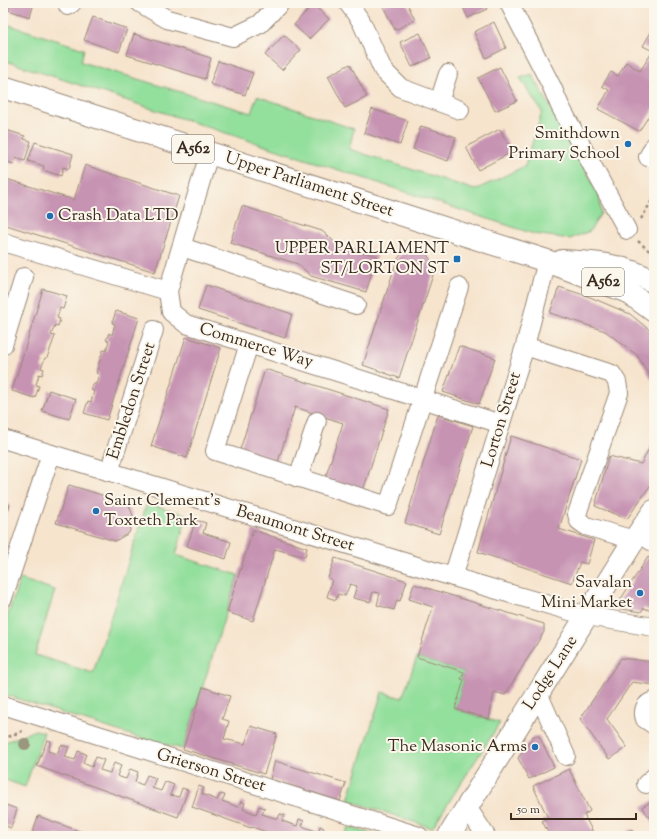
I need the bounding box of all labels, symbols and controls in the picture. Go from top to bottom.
place label: Smithdown Primary School [509,122,620,166]
road number: A562 [172,135,214,163]
marker: Smithdown Primary School [623,139,633,149]
street label: Upper Parliament Street [222,146,397,224]
place label: Crash Data LTD [58,204,179,228]
marker: Crash Data LTD [45,211,55,221]
place label: UPPER PARLIAMENT ST/LORTON ST [275,237,449,281]
marker: UPPER PARLIAMENT ST/LORTON ST [452,254,462,264]
road number: A562 [582,268,624,296]
street label: Commerce Way [196,317,316,375]
street label: Embledon Street [102,339,162,463]
street label: Lorton Street [476,369,528,471]
place label: Saint Clement's Toxteth Park [104,489,221,533]
street label: Beaumont Street [233,500,357,558]
marker: Saint Clement's Toxteth Park [91,506,101,516]
place label: Savalan Mini Market [541,571,632,615]
marker: Savalan Mini Market [635,588,645,598]
street label: Lodge Lane [518,631,584,715]
place label: The Masonic Arms [388,735,527,759]
marker: The Masonic Arms [530,742,540,752]
street label: Grierson Street [154,743,269,799]
scale bar [511,795,636,821]
text: 50 m [516,801,540,819]

